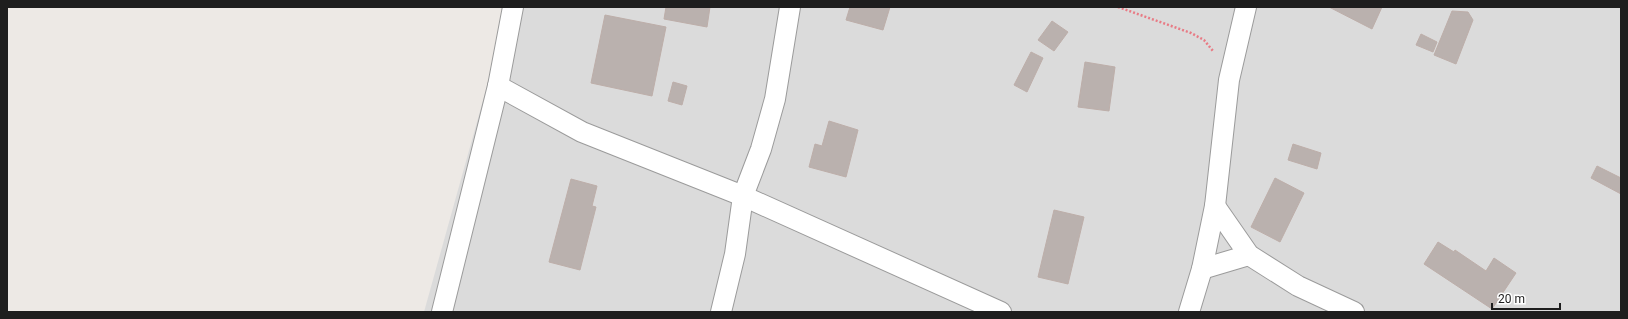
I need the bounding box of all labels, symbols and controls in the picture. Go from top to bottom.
scale bar [1492,285,1560,311]
text: 20 m [1498,292,1525,306]

